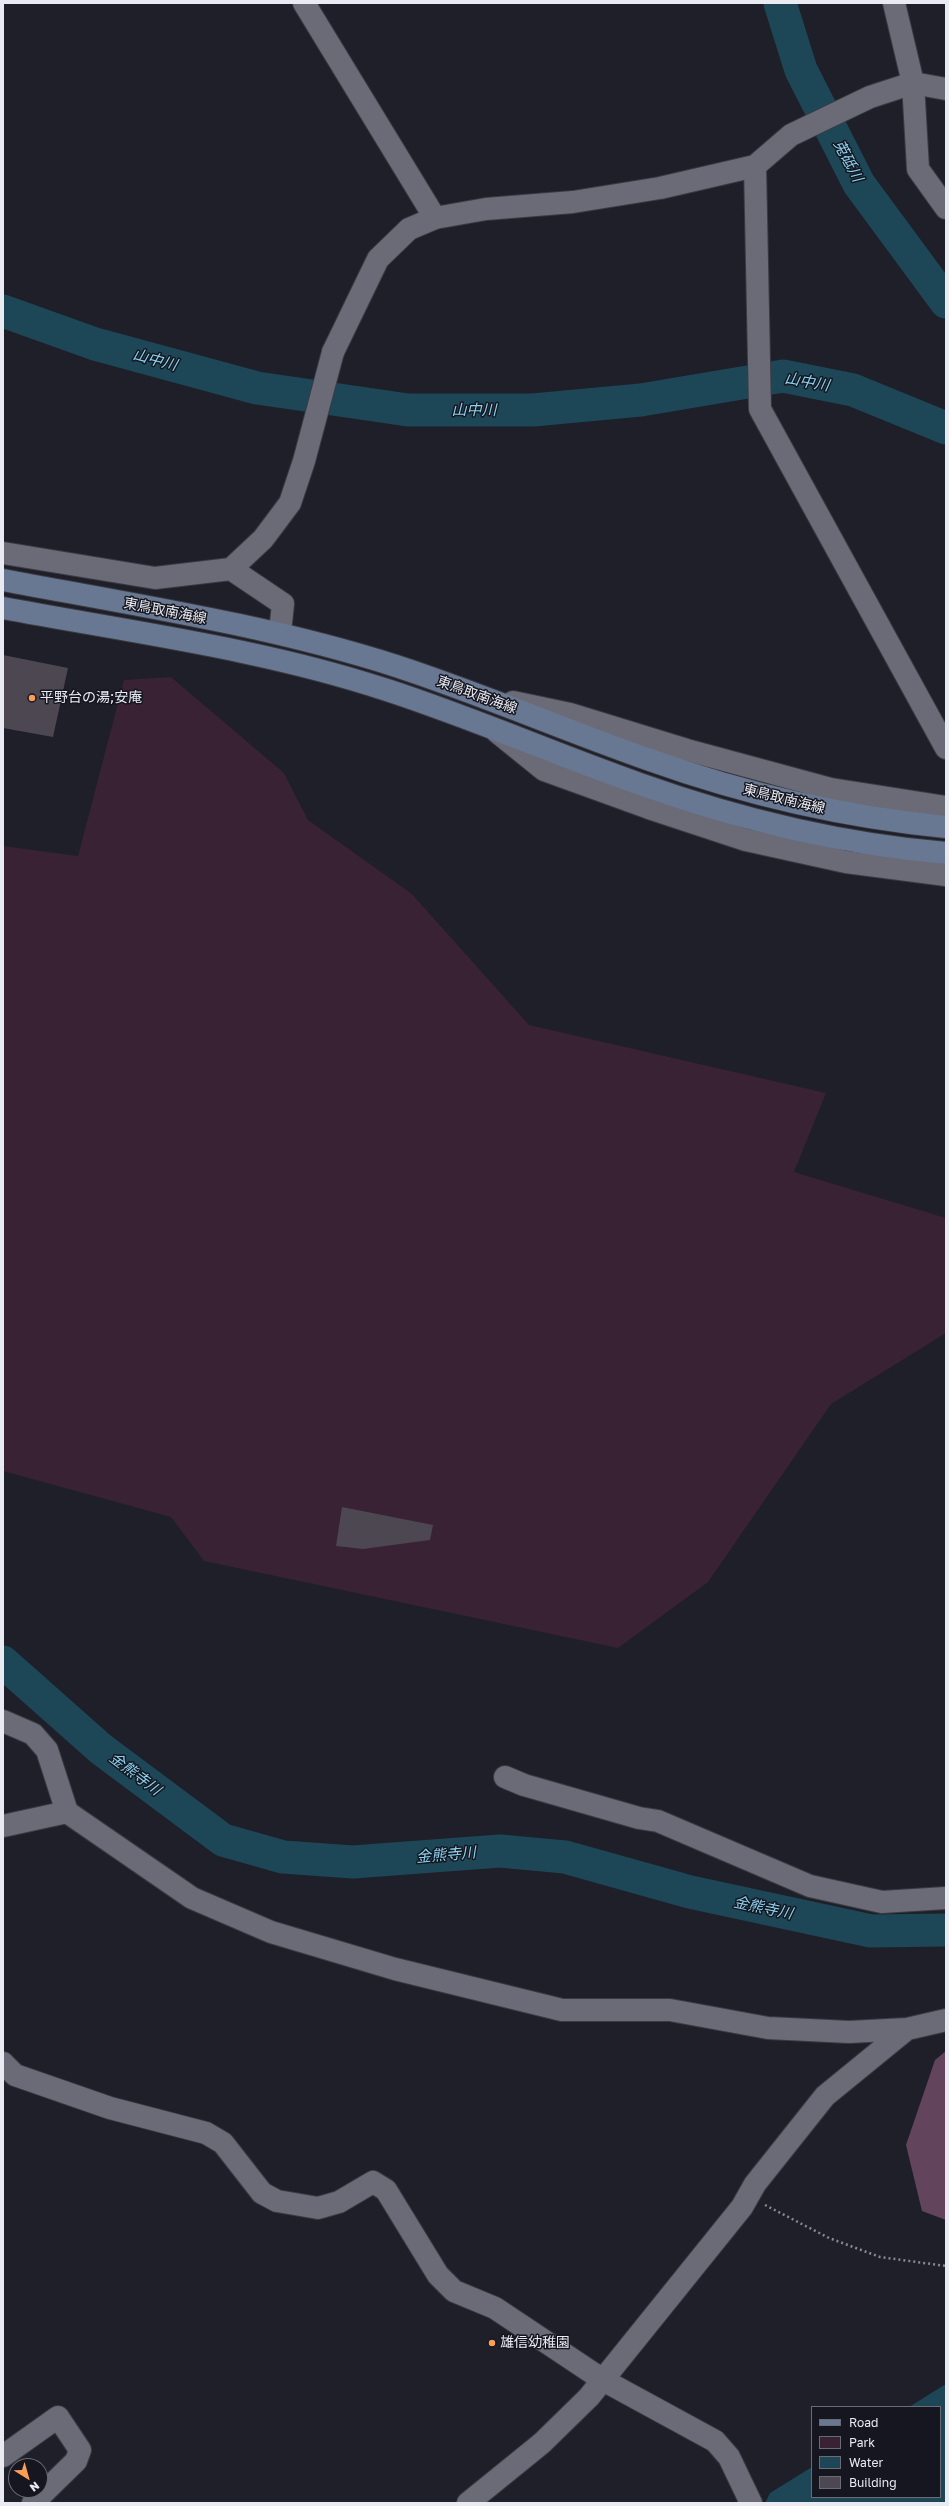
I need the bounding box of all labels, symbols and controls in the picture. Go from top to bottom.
water label: 莵砥川 [829,137,867,185]
water label: 山中川 [131,345,179,375]
water label: 山中川 [783,369,831,395]
water label: 山中川 [452,401,496,419]
street label: 東鳥取南海線 [122,595,208,627]
street label: 東鳥取南海線 [435,673,519,717]
place label: 平野台の湯;安庵 [40,690,142,706]
marker: 平野台の湯;安庵 [27,693,37,703]
street label: 東鳥取南海線 [741,781,827,817]
water label: 金熊寺川 [106,1749,164,1799]
water label: 金熊寺川 [415,1843,477,1867]
water label: 金熊寺川 [732,1893,794,1923]
place label: 雄信幼稚園 [500,2335,570,2351]
marker: 雄信幼稚園 [487,2338,497,2348]
legend [811,2406,941,2498]
text: Road [849,2415,878,2430]
text: Park [849,2435,875,2450]
text: Water [849,2455,883,2470]
north arrow [8,2458,48,2498]
text: Building [849,2475,897,2490]
text: N [28,2479,42,2495]

